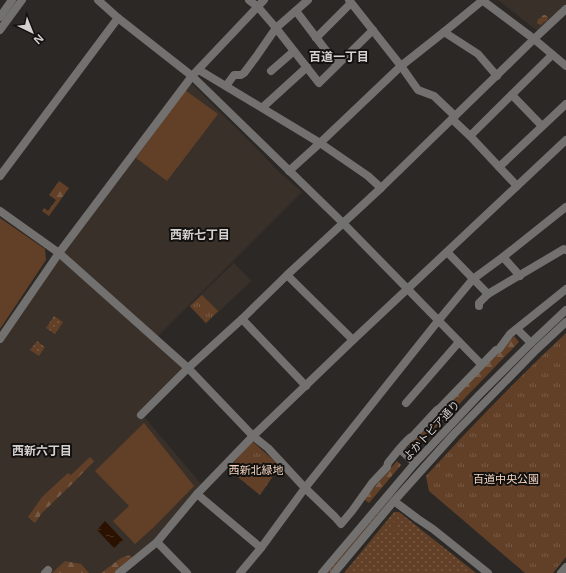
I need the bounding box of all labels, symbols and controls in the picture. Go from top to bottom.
north arrow [12,12,52,52]
text: N [31,31,48,48]
district label: 百道一丁目 [309,48,369,65]
district label: 西新七丁目 [170,226,230,243]
street label: よかトピア通り [399,397,463,463]
district label: 西新六丁目 [12,442,72,459]
park label: 西新北緑地 [229,462,284,477]
park label: 百道中央公園 [473,471,539,486]

